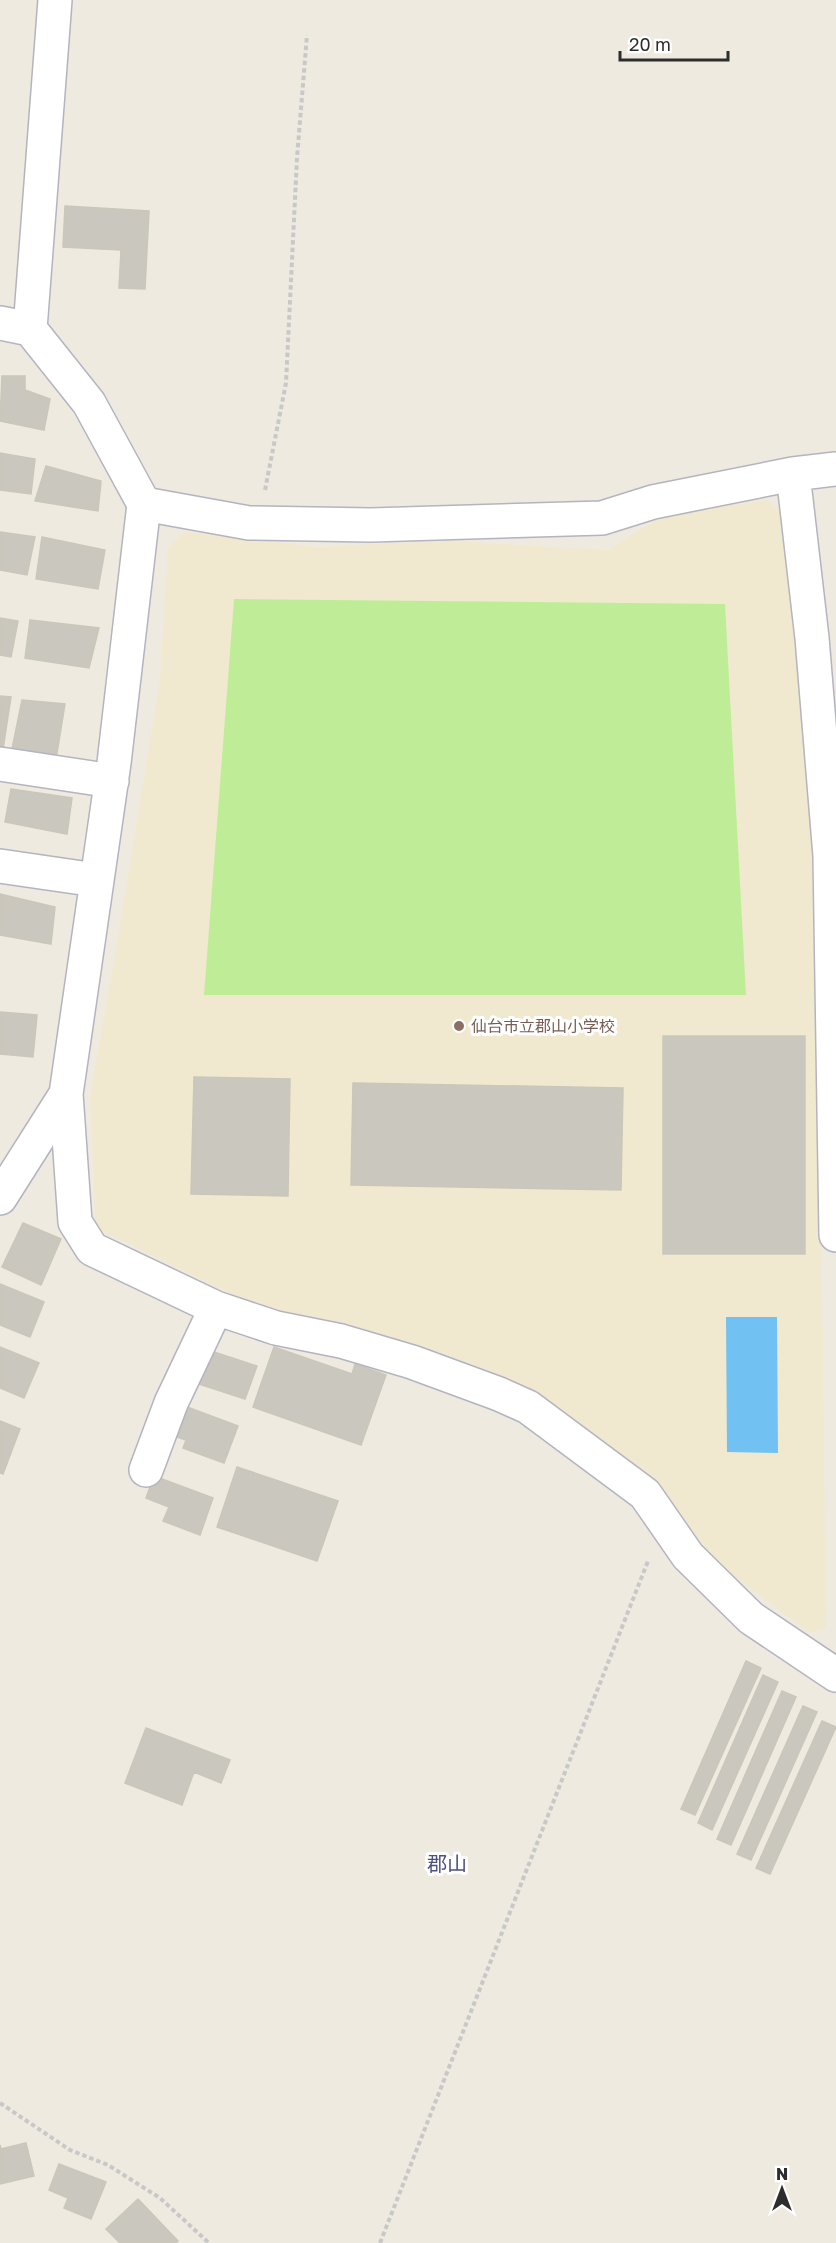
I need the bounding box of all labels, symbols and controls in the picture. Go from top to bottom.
scale bar [620,24,728,62]
text: 20 m [629,33,671,55]
place label: 仙台市立郡山小学校 [471,1016,615,1036]
marker: 仙台市立郡山小学校 [452,1019,466,1033]
district label: 郡山 [427,1851,467,1875]
north arrow [752,2159,812,2219]
text: N [776,2164,788,2184]

